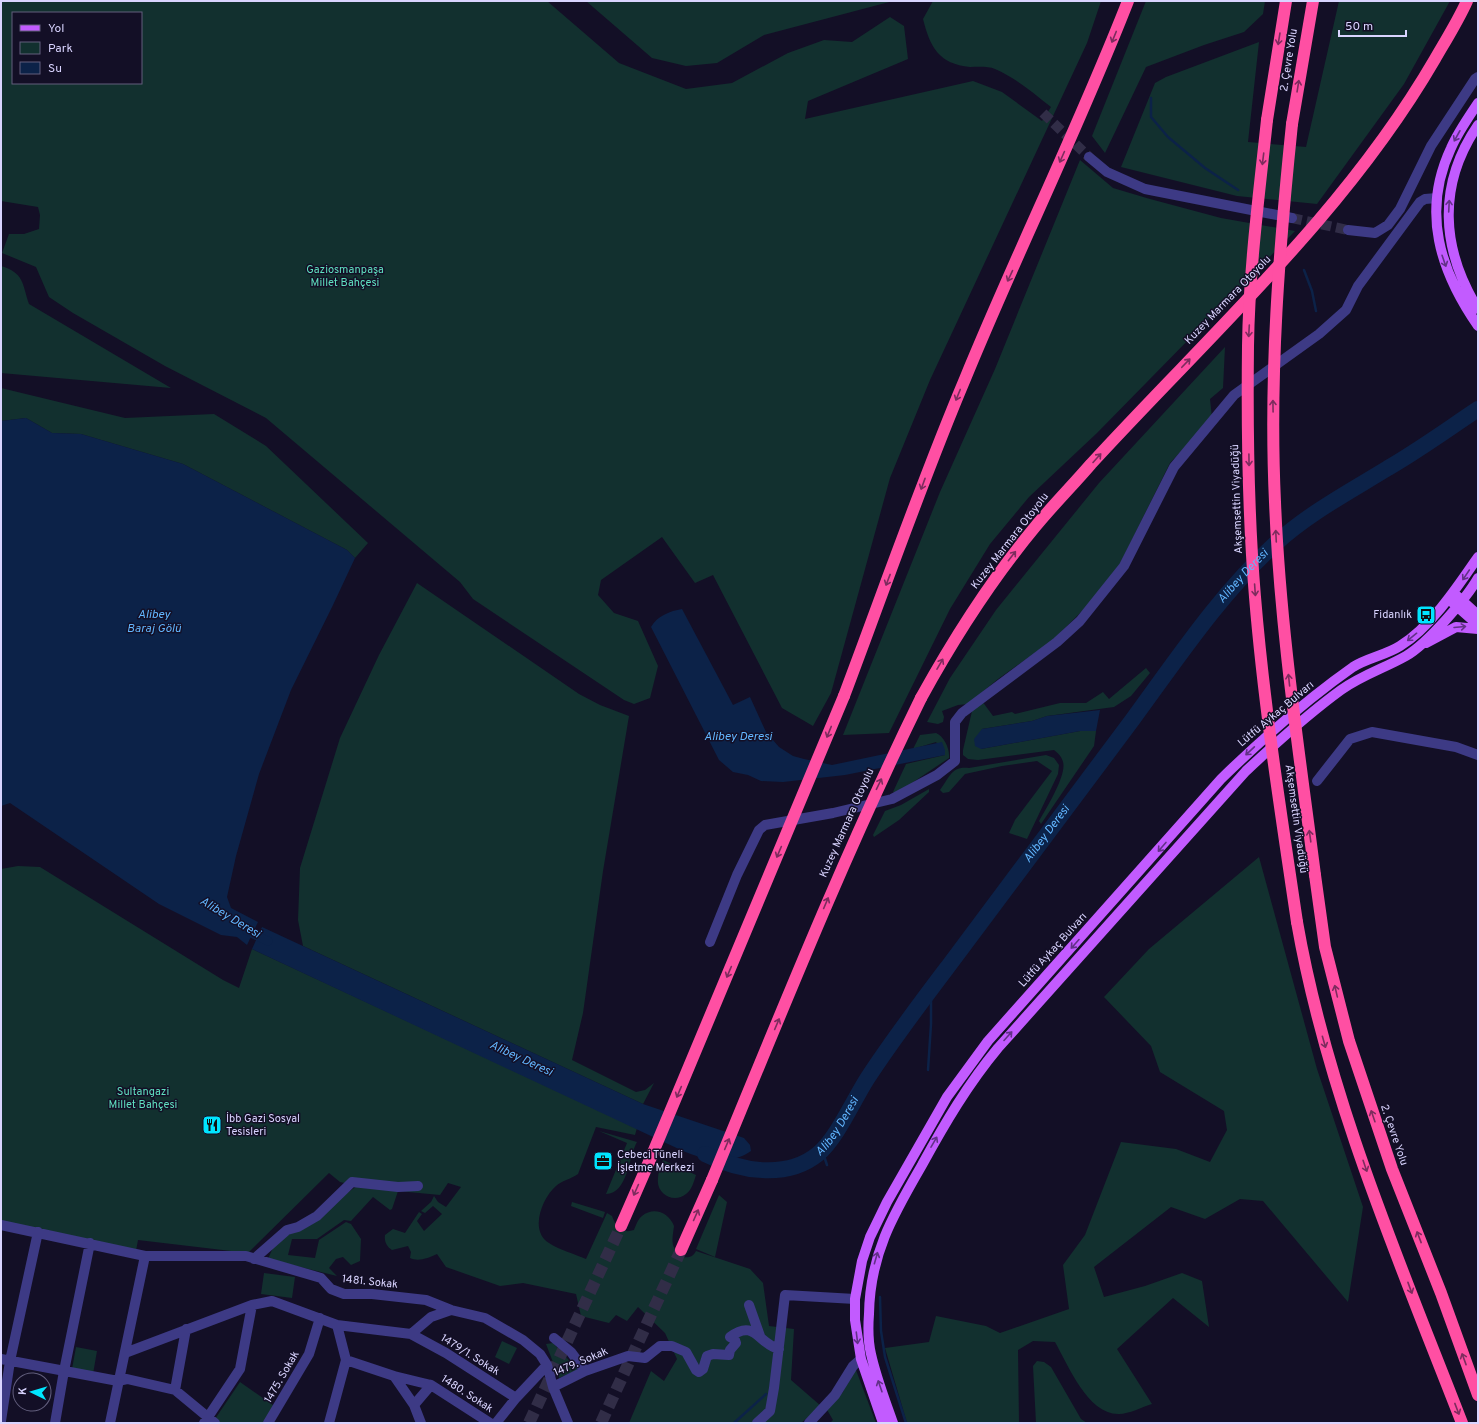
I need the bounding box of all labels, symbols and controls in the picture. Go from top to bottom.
legend [12,12,142,84]
scale bar [1339,12,1406,38]
text: 50 m [1345,19,1373,35]
text: Yol [48,21,64,37]
street label: 2. Çevre Yolu [1277,27,1301,93]
one-way arrow [1109,31,1117,43]
one-way arrow [1275,32,1283,45]
text: Park [48,41,73,57]
text: Su [48,61,62,77]
one-way arrow [1294,80,1302,93]
one-way arrow [1452,130,1460,142]
one-way arrow [1058,150,1066,162]
one-way arrow [1259,152,1267,165]
one-way arrow [1445,200,1453,213]
street label: Kuzey Marmara Otoyolu [1182,253,1274,347]
one-way arrow [1441,255,1449,267]
park label: Gaziosmanpaşa Millet Bahçesi [306,263,384,290]
one-way arrow [1006,269,1013,281]
one-way arrow [1245,324,1252,337]
one-way arrow [1181,358,1191,368]
one-way arrow [954,388,961,400]
one-way arrow [1269,400,1277,413]
street label: Akşemsettin Viyadüğü [1228,444,1246,554]
one-way arrow [1093,452,1102,463]
one-way arrow [1245,454,1253,467]
one-way arrow [919,477,927,489]
street label: Kuzey Marmara Otoyolu [968,490,1052,592]
one-way arrow [1273,530,1280,543]
water label: Alibey Deresi [1214,545,1273,607]
one-way arrow [1008,550,1016,561]
one-way arrow [1462,569,1470,580]
one-way arrow [883,573,891,585]
one-way arrow [1251,583,1258,596]
bus stop icon: Fidanlık [1415,604,1437,626]
water label: Alibey Baraj Gölü [127,607,182,637]
place label: Fidanlık [1373,608,1412,622]
one-way arrow [1453,624,1466,631]
one-way arrow [1407,633,1418,641]
one-way arrow [936,658,944,670]
one-way arrow [1285,674,1293,687]
street label: Lütfü Aykaç Bulvarı [1235,678,1317,750]
one-way arrow [825,726,833,738]
water label: Alibey Deresi [704,729,773,745]
one-way arrow [1245,747,1255,756]
street label: Akşemsettin Viyadüğü [1281,764,1311,874]
street label: Kuzey Marmara Otoyolu [817,766,877,880]
one-way arrow [876,779,883,791]
water label: Alibey Deresi [1020,801,1074,866]
one-way arrow [1306,830,1314,843]
one-way arrow [1157,841,1166,852]
one-way arrow [775,846,783,858]
water label: Alibey Deresi [197,894,264,943]
one-way arrow [823,898,831,910]
street label: Lütfü Aykaç Bulvarı [1016,910,1090,990]
one-way arrow [1071,938,1080,948]
one-way arrow [725,966,732,978]
one-way arrow [1331,985,1339,998]
one-way arrow [773,1018,781,1030]
one-way arrow [1004,1031,1013,1041]
one-way arrow [1321,1036,1328,1049]
water label: Alibey Deresi [487,1037,556,1081]
park label: Sultangazi Millet Bahçesi [109,1085,177,1112]
one-way arrow [674,1086,682,1098]
water label: Alibey Deresi [812,1093,863,1160]
street label: 2. Çevre Yolu [1377,1103,1411,1167]
one-way arrow [1368,1110,1376,1122]
place label: İbb Gazi Sosyal Tesisleri [226,1111,300,1139]
restaurant icon: İbb Gazi Sosyal Tesisleri [201,1114,223,1136]
one-way arrow [931,1137,939,1149]
one-way arrow [723,1138,731,1150]
place label: Cebeci Tüneli İşletme Merkezi [617,1148,694,1175]
office icon: Cebeci Tüneli İşletme Merkezi [592,1150,614,1172]
one-way arrow [1361,1159,1369,1171]
one-way arrow [632,1184,640,1196]
one-way arrow [693,1209,700,1221]
one-way arrow [1414,1232,1422,1244]
one-way arrow [873,1252,880,1265]
street label: 1481. Sokak [341,1272,399,1292]
one-way arrow [1406,1281,1414,1293]
street label: 1479/1. Sokak [438,1331,502,1379]
one-way arrow [854,1331,861,1344]
street label: 1479. Sokak [552,1344,610,1380]
street label: 1475. Sokak [261,1348,303,1406]
one-way arrow [1460,1353,1467,1366]
north arrow [12,1372,52,1412]
street label: 1480. Sokak [438,1372,496,1416]
one-way arrow [876,1380,883,1393]
text: K [16,1387,30,1396]
one-way arrow [1453,1403,1461,1415]

